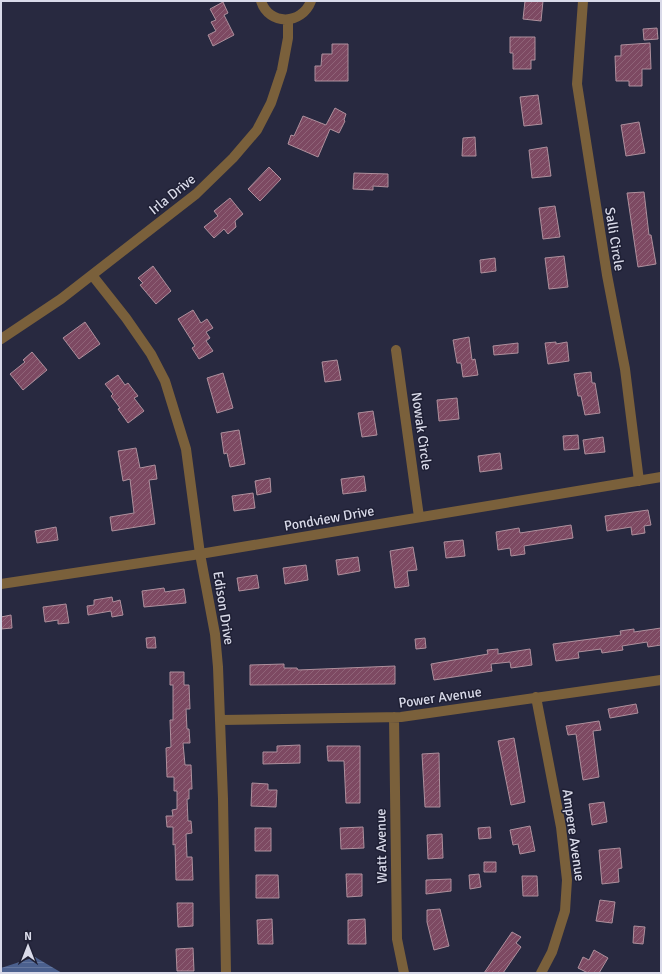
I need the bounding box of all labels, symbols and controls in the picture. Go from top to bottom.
street label: Irla Drive [146,171,199,218]
street label: Salli Circle [601,206,628,272]
street label: Nowak Circle [408,391,435,471]
street label: Pondview Drive [283,502,375,535]
street label: Edison Drive [209,570,238,646]
street label: Power Avenue [397,683,483,712]
street label: Ampere Avenue [559,788,588,882]
street label: Watt Avenue [372,808,391,884]
north arrow [8,926,48,966]
text: N [24,930,32,943]

